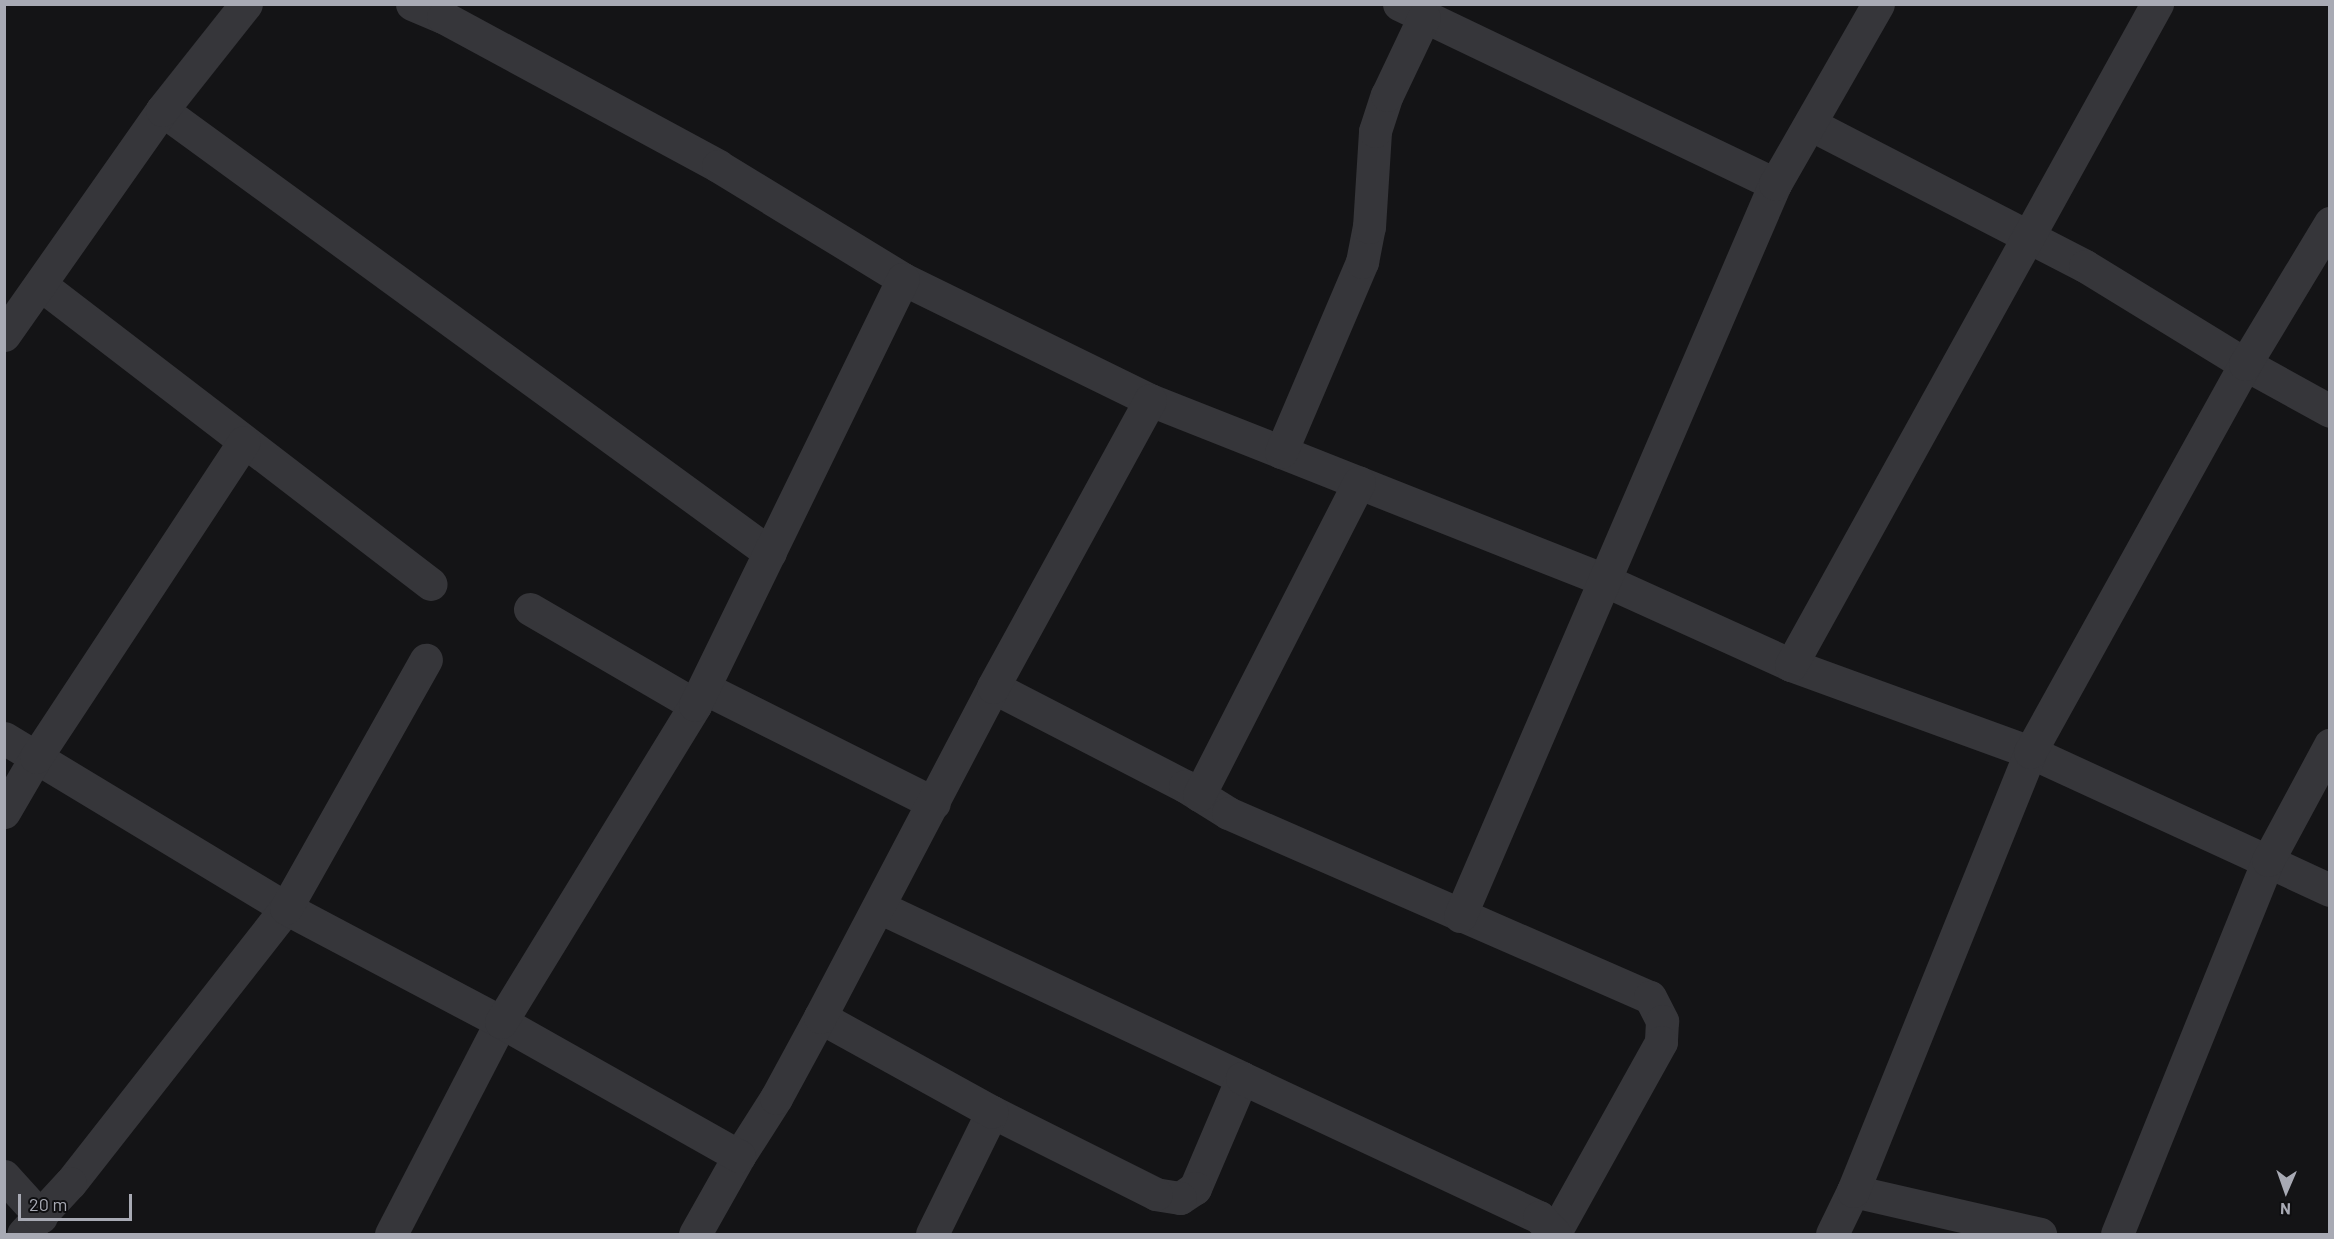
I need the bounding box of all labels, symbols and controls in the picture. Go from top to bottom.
north arrow [2256,1161,2316,1221]
scale bar [21,1182,135,1220]
text: 20 m [29,1193,67,1215]
text: N [2280,1200,2291,1219]

